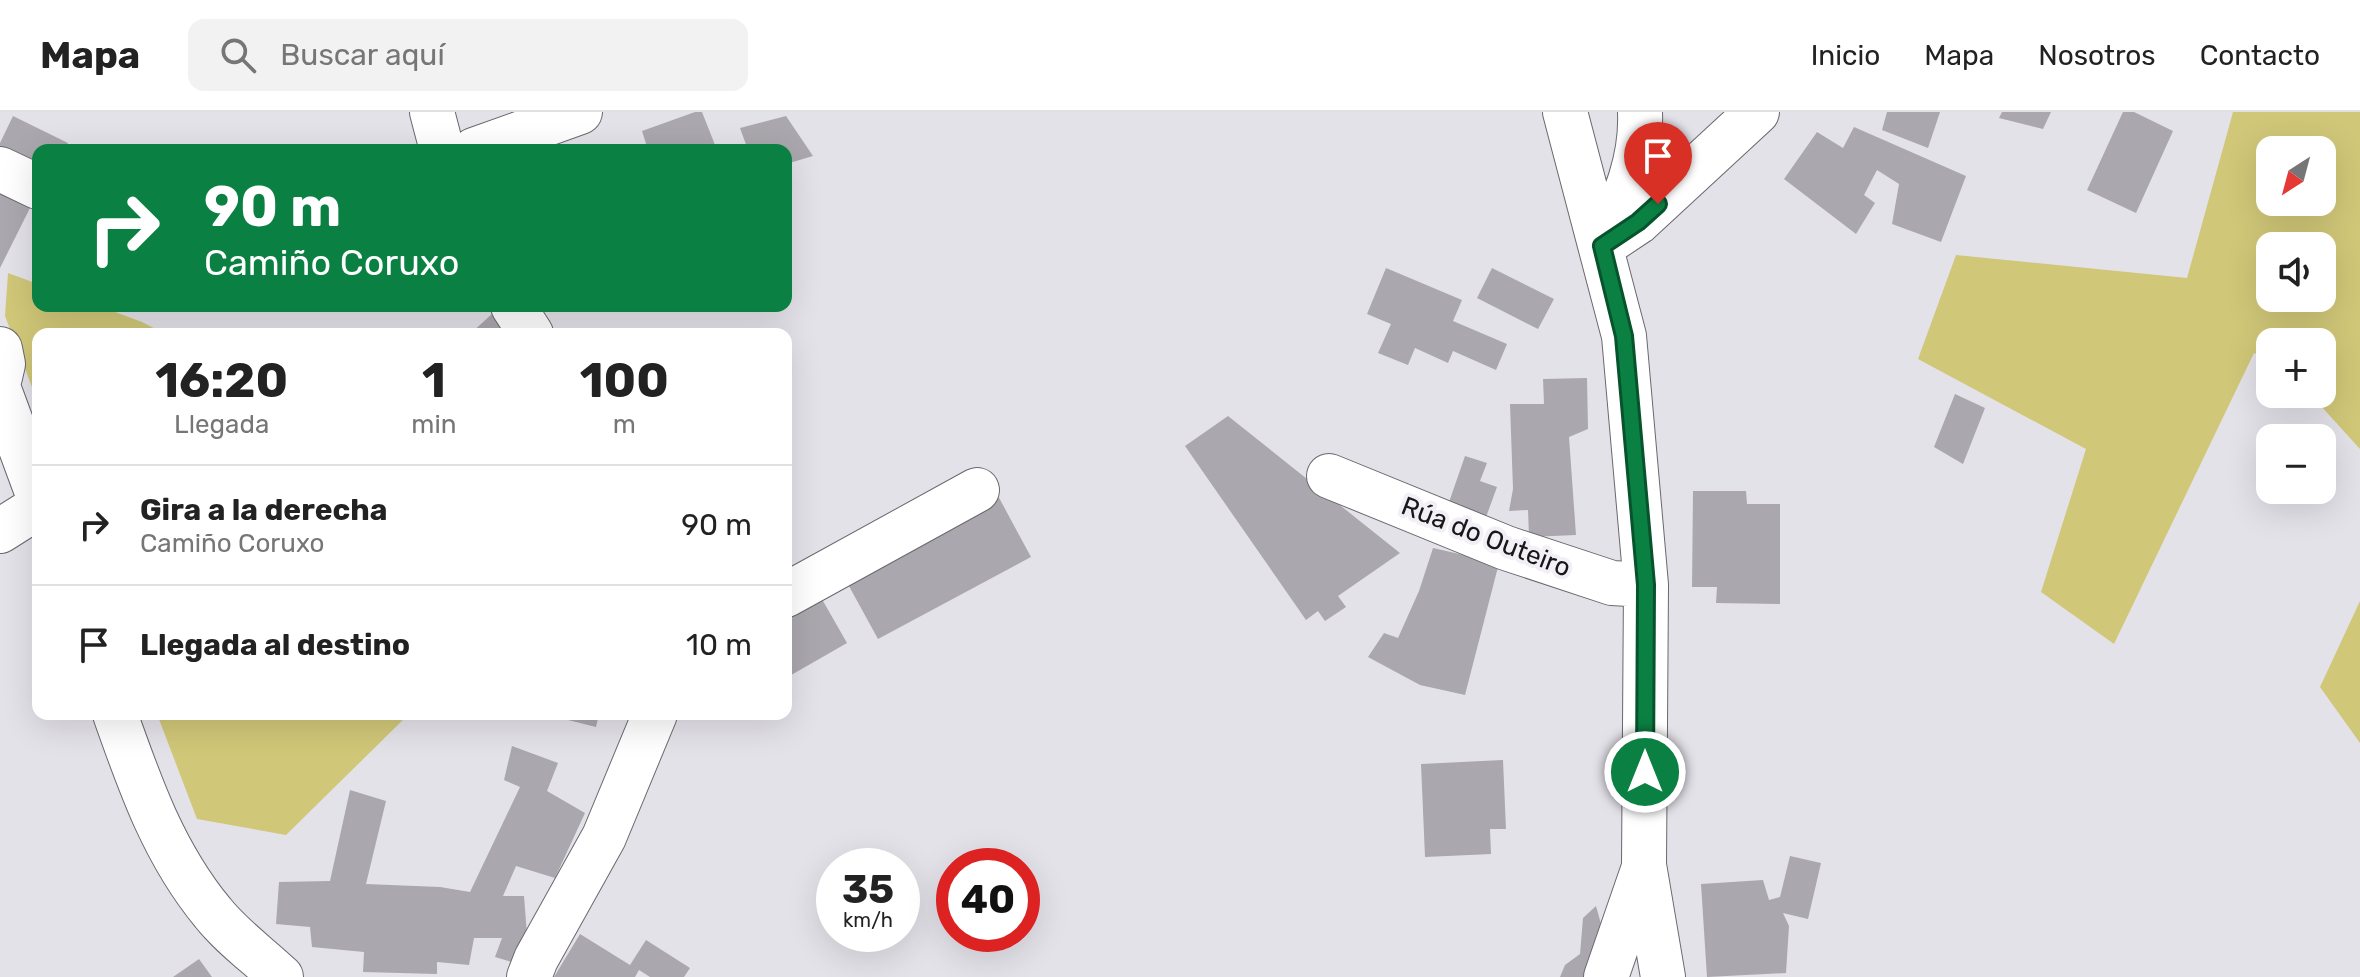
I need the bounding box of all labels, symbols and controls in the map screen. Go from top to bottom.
search box [188,19,748,91]
text: Mapa [40,32,140,78]
icon: search [216,33,260,77]
text: Buscar aquí [280,37,445,73]
text: Inicio [1811,39,1880,72]
text: Mapa [1924,39,1994,72]
text: Nosotros [2038,39,2156,72]
text: Contacto [2200,39,2320,72]
pin [1624,122,1692,204]
icon: arrive [1636,134,1680,178]
north arrow [2256,136,2336,216]
map controls [2256,136,2336,504]
text: 90 m [204,174,341,240]
icon: right [72,176,176,280]
button: sound [2256,232,2336,312]
text: Camiño Coruxo [204,241,459,284]
button: + [2256,328,2336,408]
text: 16:20 [155,352,288,409]
text: 1 [422,352,446,409]
text: 100 [580,352,669,409]
text: Llegada [174,409,269,440]
text: min [411,409,456,440]
text: m [613,409,636,440]
button: − [2256,424,2336,504]
street label: Rúa do Outeiro [1397,490,1575,584]
text: Gira a la derecha [140,492,387,528]
icon: right [72,503,116,547]
text: 90 m [681,507,752,543]
text: Camiño Coruxo [140,528,324,559]
icon: arrive [72,623,116,667]
text: Llegada al destino [140,627,410,663]
text: 10 m [686,627,752,663]
position arrow [1603,730,1687,814]
speed limit sign: 40 [936,848,1040,952]
text: 35 [842,866,894,913]
text: km/h [843,908,893,932]

